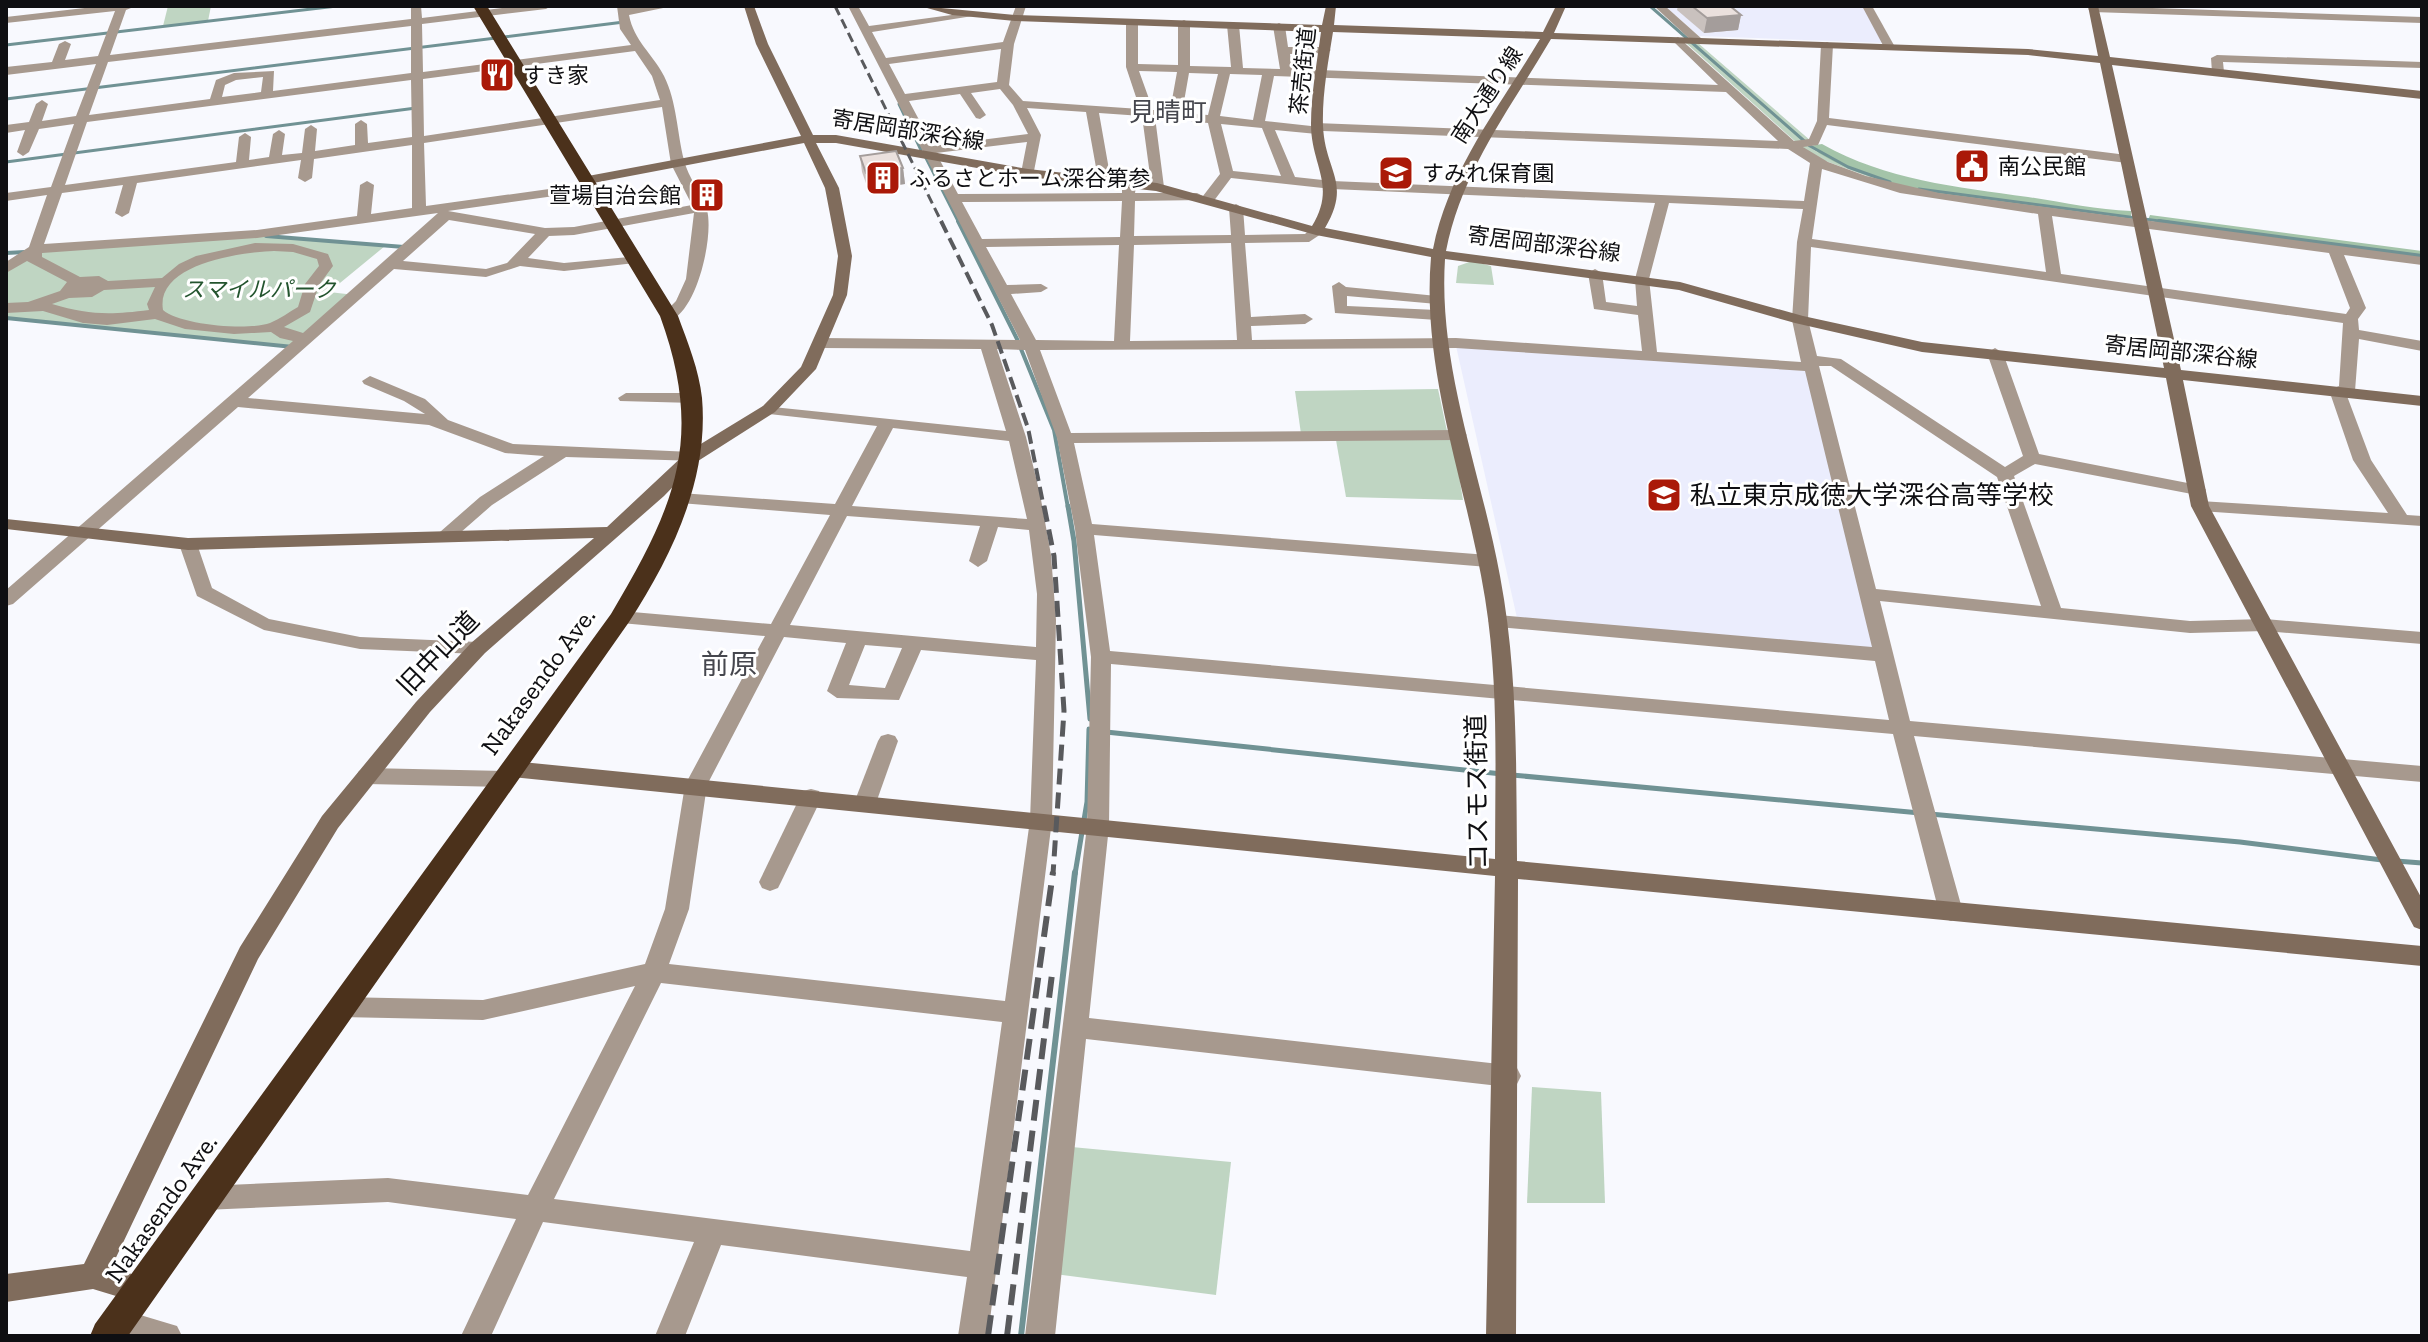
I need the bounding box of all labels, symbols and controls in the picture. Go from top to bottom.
street label: 茶売街道 [1285,26,1321,116]
street label: 南大通り線 [1446,42,1528,148]
restaurant icon: すき家 [478,56,516,94]
place label: すき家 [523,62,589,89]
district label: 見晴町 [1129,96,1207,128]
street label: 寄居岡部深谷線 [830,105,986,155]
public building icon: 南公民館 [1953,147,1991,185]
place label: 南公民館 [1998,153,2086,180]
school or university icon: すみれ保育園 [1377,154,1415,192]
building icon: ふるさとホーム深谷第参 [864,159,902,197]
place label: すみれ保育園 [1422,160,1554,187]
place label: ふるさとホーム深谷第参 [909,165,1150,192]
building icon: 萱場自治会館 [688,176,726,214]
place label: 萱場自治会館 [549,182,681,209]
street label: 寄居岡部深谷線 [1466,221,1622,267]
park label: スマイルパーク [182,276,337,303]
street label: 寄居岡部深谷線 [2103,331,2259,373]
school or university icon: 私立東京成徳大学深谷高等学校 [1645,476,1683,514]
place label: 私立東京成徳大学深谷高等学校 [1690,479,2054,511]
street label: Nakasendo Ave. [474,601,602,761]
street label: 旧中山道 [390,604,486,702]
district label: 前原 [701,648,757,681]
street label: コスモス街道 [1460,714,1494,870]
street label: Nakasendo Ave. [98,1127,224,1289]

